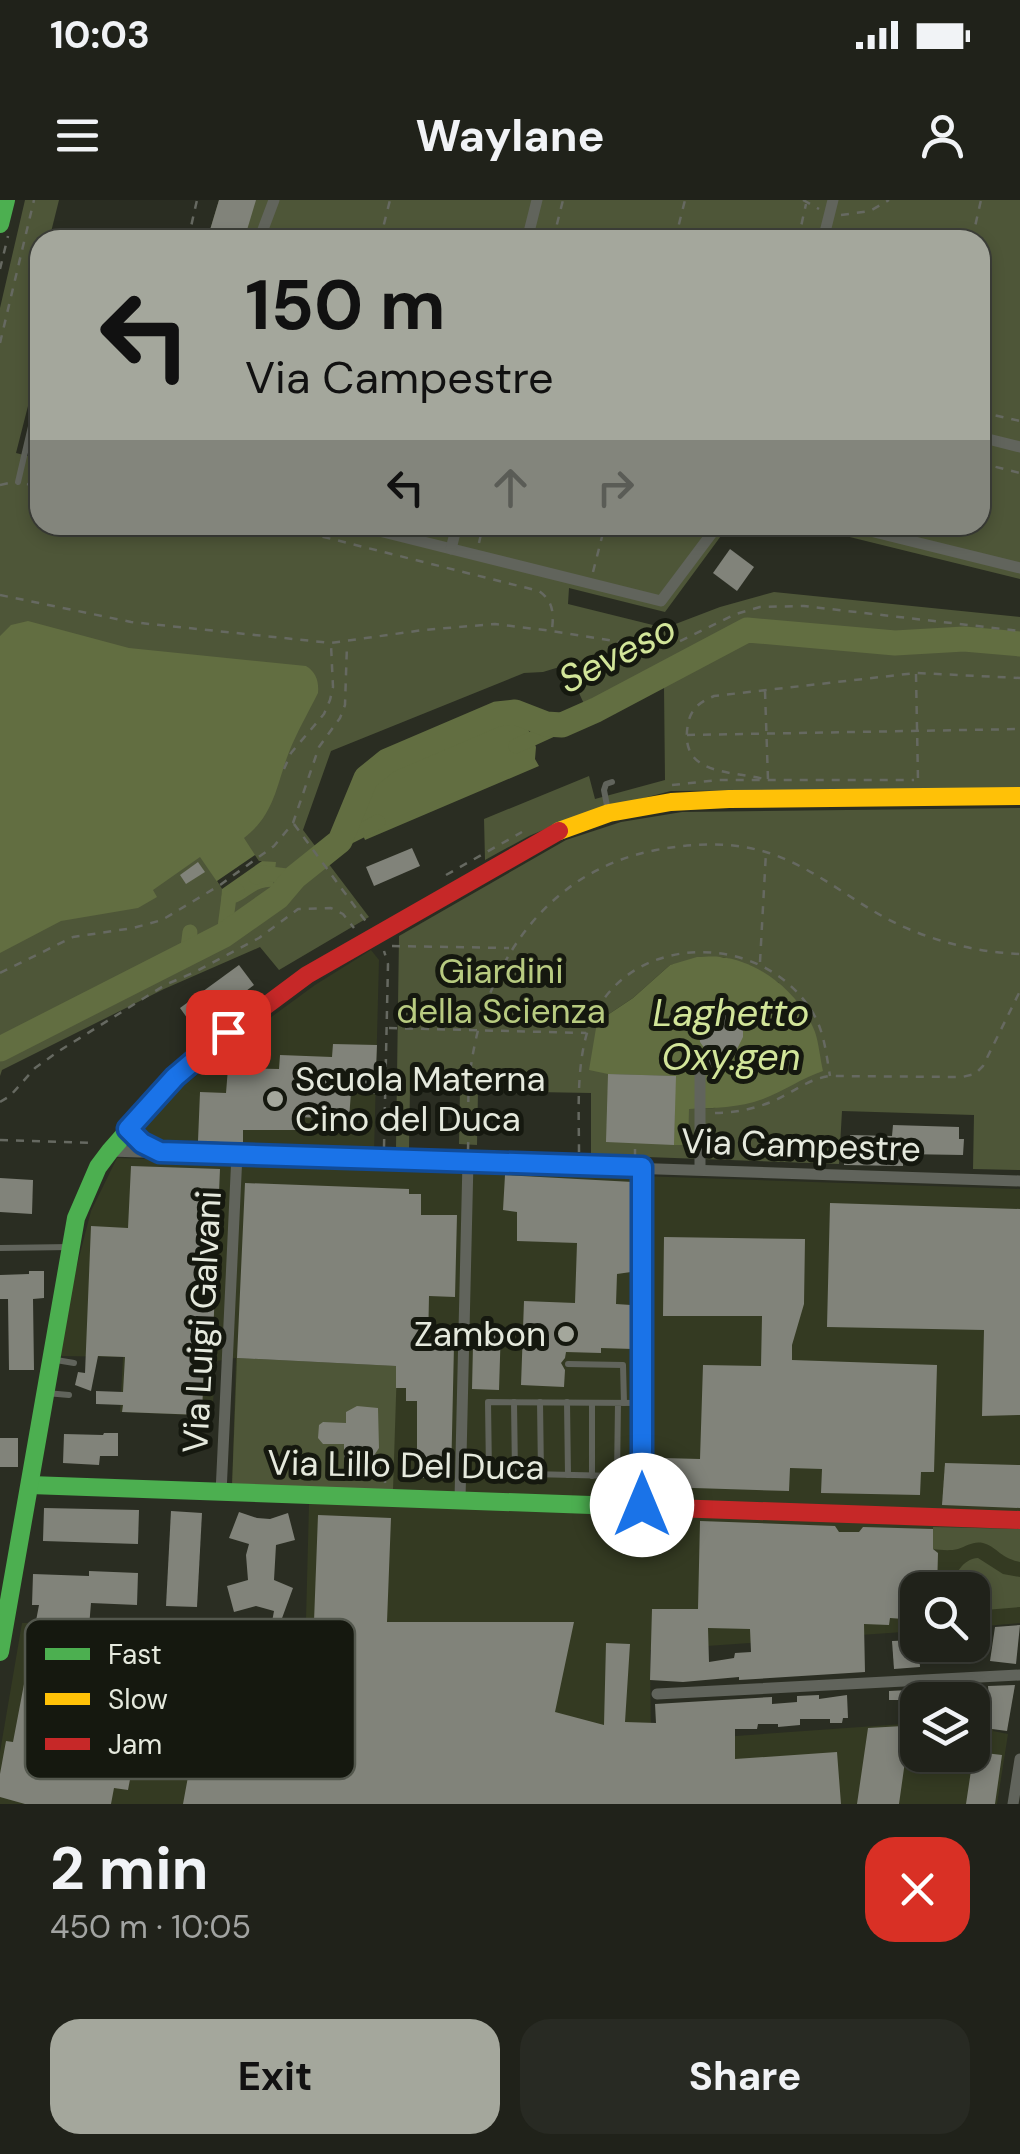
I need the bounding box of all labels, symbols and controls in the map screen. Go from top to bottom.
text: 10:03 [50,10,150,60]
text: Waylane [415,106,605,165]
icon: menu [50,108,105,163]
icon: person [915,108,970,163]
text: 150 m [245,260,446,351]
icon: left [80,270,210,400]
text: Via Campestre [245,348,554,407]
icon: left [378,460,433,515]
icon: ahead [483,460,538,515]
icon: right [588,460,643,515]
water label: Seveso [550,603,684,705]
park label: Giardini della Scienza [396,948,606,1034]
water label: Laghetto Oxy.gen [652,988,810,1082]
pin [186,990,271,1075]
icon: arrive [201,1005,256,1060]
place label: Scuola Materna Cino del Duca [295,1056,545,1142]
marker: Scuola Materna Cino del Duca [264,1088,286,1110]
street label: Via Campestre [680,1118,922,1172]
street label: Via Luigi Galvani [172,1190,232,1454]
place label: Zambon [414,1311,546,1357]
marker: Zambon [555,1323,577,1345]
street label: Via Lillo Del Duca [267,1440,545,1490]
position arrow [590,1453,694,1557]
map controls [900,1572,990,1772]
button: search [900,1572,990,1662]
legend [25,1619,355,1779]
text: Fast [108,1636,162,1673]
text: Slow [108,1681,168,1718]
button: layers [900,1682,990,1772]
text: Jam [108,1726,162,1763]
text: 2 min [50,1829,209,1908]
button: close [865,1837,970,1942]
text: 450 m · 10:05 [50,1906,251,1948]
button: Exit [50,2019,500,2134]
button: Share [520,2019,970,2134]

